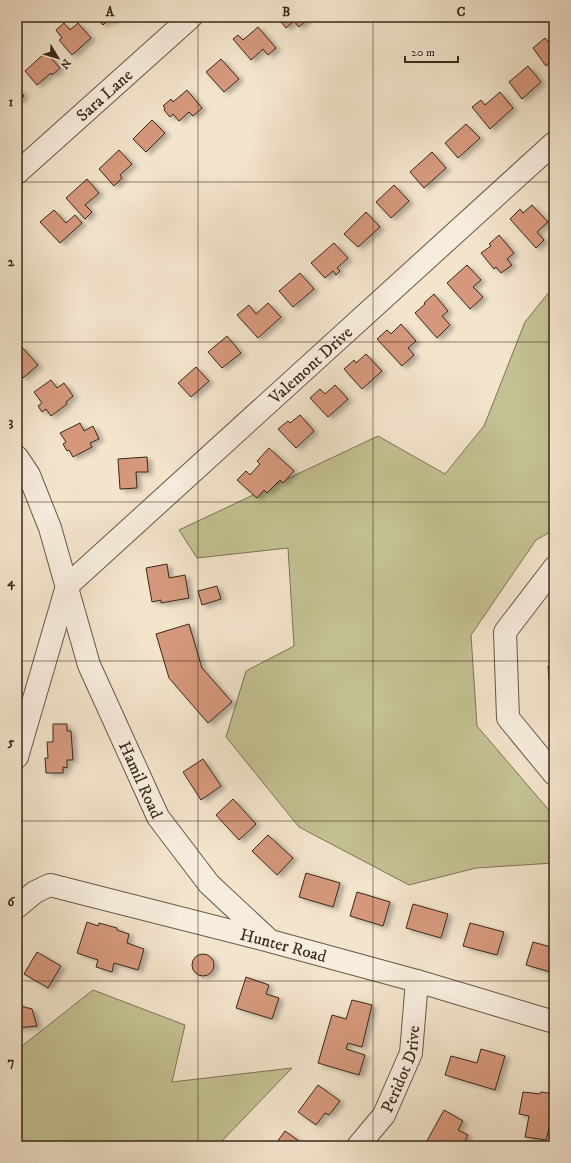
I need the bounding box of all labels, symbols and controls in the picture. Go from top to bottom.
text: A [105,4,115,20]
text: B [282,4,290,20]
text: C [457,4,466,20]
north arrow [38,38,78,78]
scale bar [405,38,458,64]
text: 20 m [411,45,435,60]
text: N [57,56,73,71]
street label: Sara Lane [72,65,138,127]
text: 1 [9,94,14,110]
text: 2 [8,254,15,270]
street label: Valemont Drive [264,322,357,410]
text: 3 [9,414,14,430]
text: 4 [6,574,15,591]
text: 5 [7,734,15,750]
street label: Hamil Road [113,738,167,823]
text: 6 [8,894,16,910]
street label: Hunter Road [238,924,329,968]
street label: Peridot Drive [376,1025,425,1116]
text: 7 [8,1054,15,1070]

